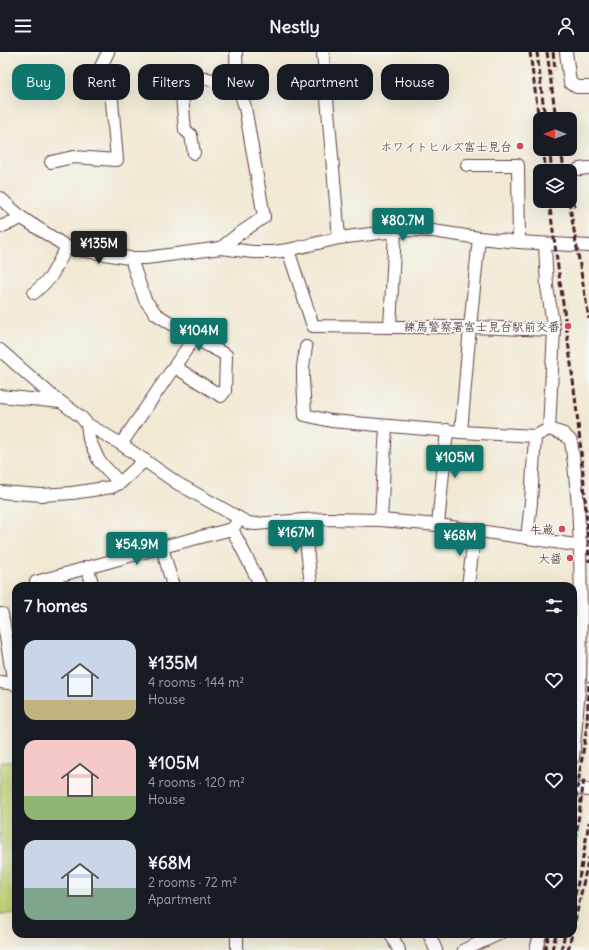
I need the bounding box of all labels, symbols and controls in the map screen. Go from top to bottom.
icon: menu [12,15,34,37]
text: Nestly [269,15,320,38]
icon: person [555,15,577,37]
chip: Buy [12,64,65,100]
chip: Rent [73,64,130,100]
chip: Filters [138,64,204,100]
chip: New [212,64,269,100]
chip: Apartment [277,64,373,100]
chip: House [381,64,449,100]
north arrow [533,112,577,156]
map controls [533,112,577,208]
place label: ホワイトヒルズ富士見台 [380,139,512,154]
marker: ホワイトヒルズ富士見台 [515,141,525,151]
button: layers [533,164,577,208]
pin: ¥80.7M [370,208,436,242]
text: ¥80.7M [381,212,425,229]
pin: ¥135M [71,231,127,265]
text: ¥135M [80,235,118,252]
pin: ¥104M [171,318,227,352]
place label: 練馬警察署富士見台駅前交番 [404,319,560,334]
marker: 練馬警察署富士見台駅前交番 [563,321,573,331]
text: ¥104M [179,322,219,339]
pin: ¥105M [427,445,483,479]
text: ¥105M [435,449,475,466]
pin: ¥167M [268,520,324,554]
place label: 牛蔵 [530,522,554,537]
pin: ¥68M [436,523,484,557]
text: ¥167M [277,524,315,541]
marker: 牛蔵 [557,524,567,534]
text: ¥68M [443,527,477,544]
pin: ¥54.9M [104,532,170,566]
text: ¥54.9M [115,536,159,553]
place label: 大醤 [538,551,562,566]
marker: 大醤 [565,553,575,563]
text: 7 homes [24,595,88,617]
icon: filters [543,595,565,617]
text: ¥135M [148,652,198,674]
icon: home [56,656,104,704]
icon: heart [543,669,565,691]
text: 4 rooms · 144 m² [148,674,244,691]
text: House [148,691,185,708]
text: ¥105M [148,752,199,774]
icon: home [56,756,104,804]
icon: heart [543,769,565,791]
text: 4 rooms · 120 m² [148,774,245,791]
text: House [148,791,185,808]
text: ¥68M [148,852,191,874]
icon: home [56,856,104,904]
icon: heart [543,869,565,891]
text: 2 rooms · 72 m² [148,874,237,891]
text: Apartment [148,891,211,908]

